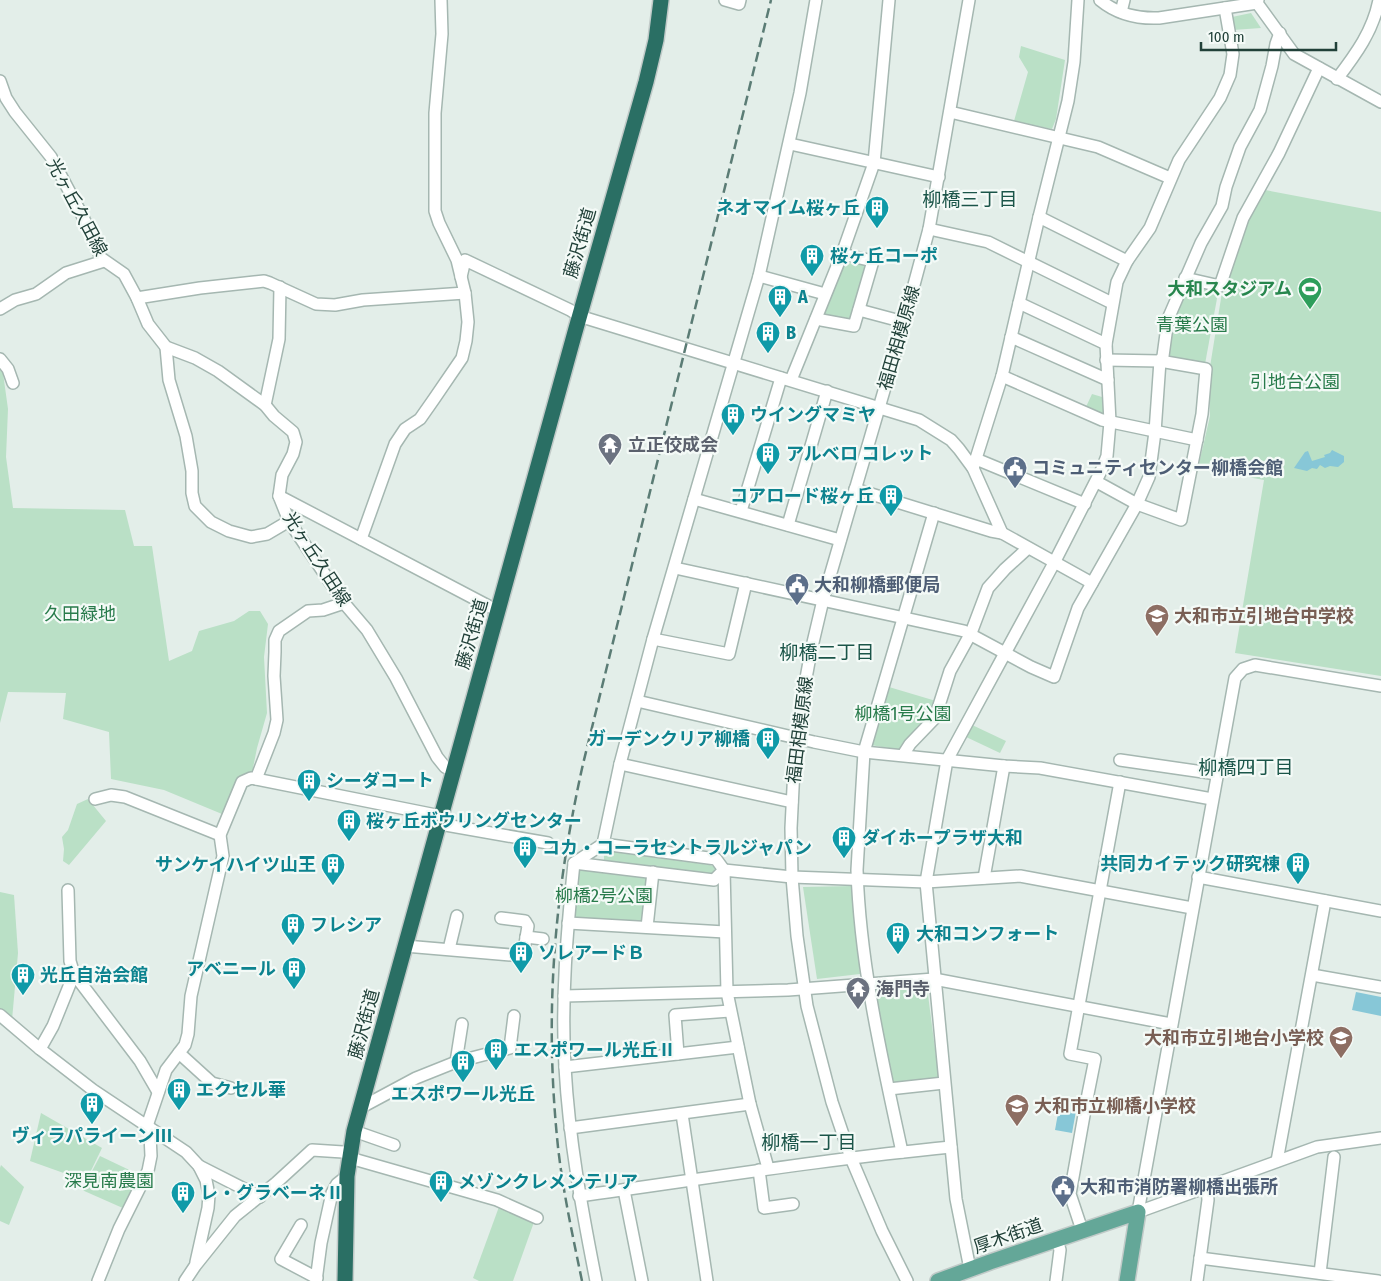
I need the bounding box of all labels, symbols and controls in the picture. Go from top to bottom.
scale bar [1201,20,1336,52]
text: 100 m [1208,28,1245,46]
street label: 光ヶ丘久田線 [42,154,112,260]
district label: 柳橋三丁目 [922,188,1018,211]
building icon: ネオマイム桜ヶ丘 [864,195,890,229]
place label: ネオマイム桜ヶ丘 [716,197,860,219]
street label: 藤沢街道 [560,205,600,281]
building icon: 桜ヶ丘コーポ [799,243,825,277]
place label: 桜ヶ丘コーポ [830,245,938,267]
sports icon: 大和スタジアム [1297,276,1323,310]
place label: 大和スタジアム [1167,278,1292,300]
street label: 福田相模原線 [874,283,924,393]
building icon: A [767,284,793,318]
place label: A [797,286,808,308]
park label: 青葉公園 [1156,314,1228,336]
building icon: B [755,320,781,354]
place label: B [786,322,796,344]
park label: 引地台公園 [1250,371,1340,393]
building icon: ウイングマミヤ [720,402,746,436]
place label: ウイングマミヤ [750,404,876,426]
temple icon: 立正佼成会 [597,432,623,466]
place label: 立正佼成会 [628,434,718,456]
building icon: アルベロ コレット [755,441,781,475]
place label: アルベロ コレット [786,443,934,465]
public building icon: コミュニティセンター柳橋会館 [1002,455,1028,489]
place label: コミュニティセンター柳橋会館 [1032,457,1283,479]
building icon: コアロード桜ヶ丘 [878,483,904,517]
place label: コアロード桜ヶ丘 [730,485,874,507]
street label: 光ヶ丘久田線 [278,508,356,610]
public building icon: 大和柳橋郵便局 [784,572,810,606]
place label: 大和柳橋郵便局 [814,574,940,596]
street label: 藤沢街道 [452,596,492,672]
park label: 久田緑地 [44,603,116,625]
school or university icon: 大和市立引地台中学校 [1144,603,1170,637]
place label: 大和市立引地台中学校 [1174,605,1354,627]
district label: 柳橋二丁目 [779,641,875,664]
street label: 福田相模原線 [783,675,817,785]
park label: 柳橋1号公園 [854,703,952,725]
building icon: ガーデンクリア柳橋 [755,726,781,760]
place label: ガーデンクリア柳橋 [588,728,750,750]
district label: 柳橋四丁目 [1198,756,1294,779]
building icon: シーダコート [296,768,322,802]
place label: シーダコート [326,770,434,792]
building icon: 桜ヶ丘ボウリングセンター [336,808,362,842]
place label: 桜ヶ丘ボウリングセンター [366,810,582,832]
building icon: ダイホープラザ大和 [831,825,857,859]
place label: ダイホープラザ大和 [862,827,1023,849]
building icon: コカ・コーラセントラルジャパン [512,835,538,869]
place label: コカ・コーラセントラルジャパン [542,837,812,859]
building icon: 共同カイテック研究棟 [1285,851,1311,885]
building icon: サンケイハイツ山王 [320,852,346,886]
place label: 共同カイテック研究棟 [1100,853,1280,875]
place label: サンケイハイツ山王 [155,854,316,876]
park label: 柳橋2号公園 [555,885,653,907]
building icon: フレシア [280,912,306,946]
place label: フレシア [310,914,382,936]
building icon: 大和コンフォート [885,921,911,955]
place label: 大和コンフォート [916,923,1059,945]
building icon: ソレアードＢ [508,940,534,974]
place label: ソレアードＢ [538,942,645,964]
building icon: アベニール [281,956,307,990]
place label: アベニール [186,958,276,980]
building icon: 光丘自治会館 [10,962,36,996]
place label: 光丘自治会館 [40,964,148,986]
temple icon: 海門寺 [845,976,871,1010]
place label: 海門寺 [876,978,930,1000]
street label: 藤沢街道 [344,986,384,1062]
school or university icon: 大和市立引地台小学校 [1328,1025,1354,1059]
place label: 大和市立引地台小学校 [1144,1027,1324,1049]
building icon: エスポワール光丘Ⅱ [483,1037,509,1071]
place label: エスポワール光丘Ⅱ [514,1039,676,1061]
building icon: エスポワール光丘 [450,1049,476,1083]
building icon: エクセル華 [166,1077,192,1111]
place label: エクセル華 [196,1079,286,1101]
place label: エスポワール光丘 [391,1083,535,1105]
building icon: ヴィラパライーンⅢ [79,1091,105,1125]
school or university icon: 大和市立柳橋小学校 [1004,1093,1030,1127]
place label: 大和市立柳橋小学校 [1034,1095,1196,1117]
place label: ヴィラパライーンⅢ [12,1125,172,1147]
district label: 柳橋一丁目 [761,1131,857,1154]
building icon: メゾンクレメンテリア [428,1169,454,1203]
park label: 深見南農園 [64,1170,154,1192]
place label: メゾンクレメンテリア [458,1171,638,1193]
public building icon: 大和市消防署柳橋出張所 [1050,1174,1076,1208]
place label: 大和市消防署柳橋出張所 [1080,1176,1278,1198]
building icon: レ・グラベーネⅡ [170,1180,196,1214]
place label: レ・グラベーネⅡ [200,1182,344,1204]
street label: 厚木街道 [970,1214,1046,1258]

